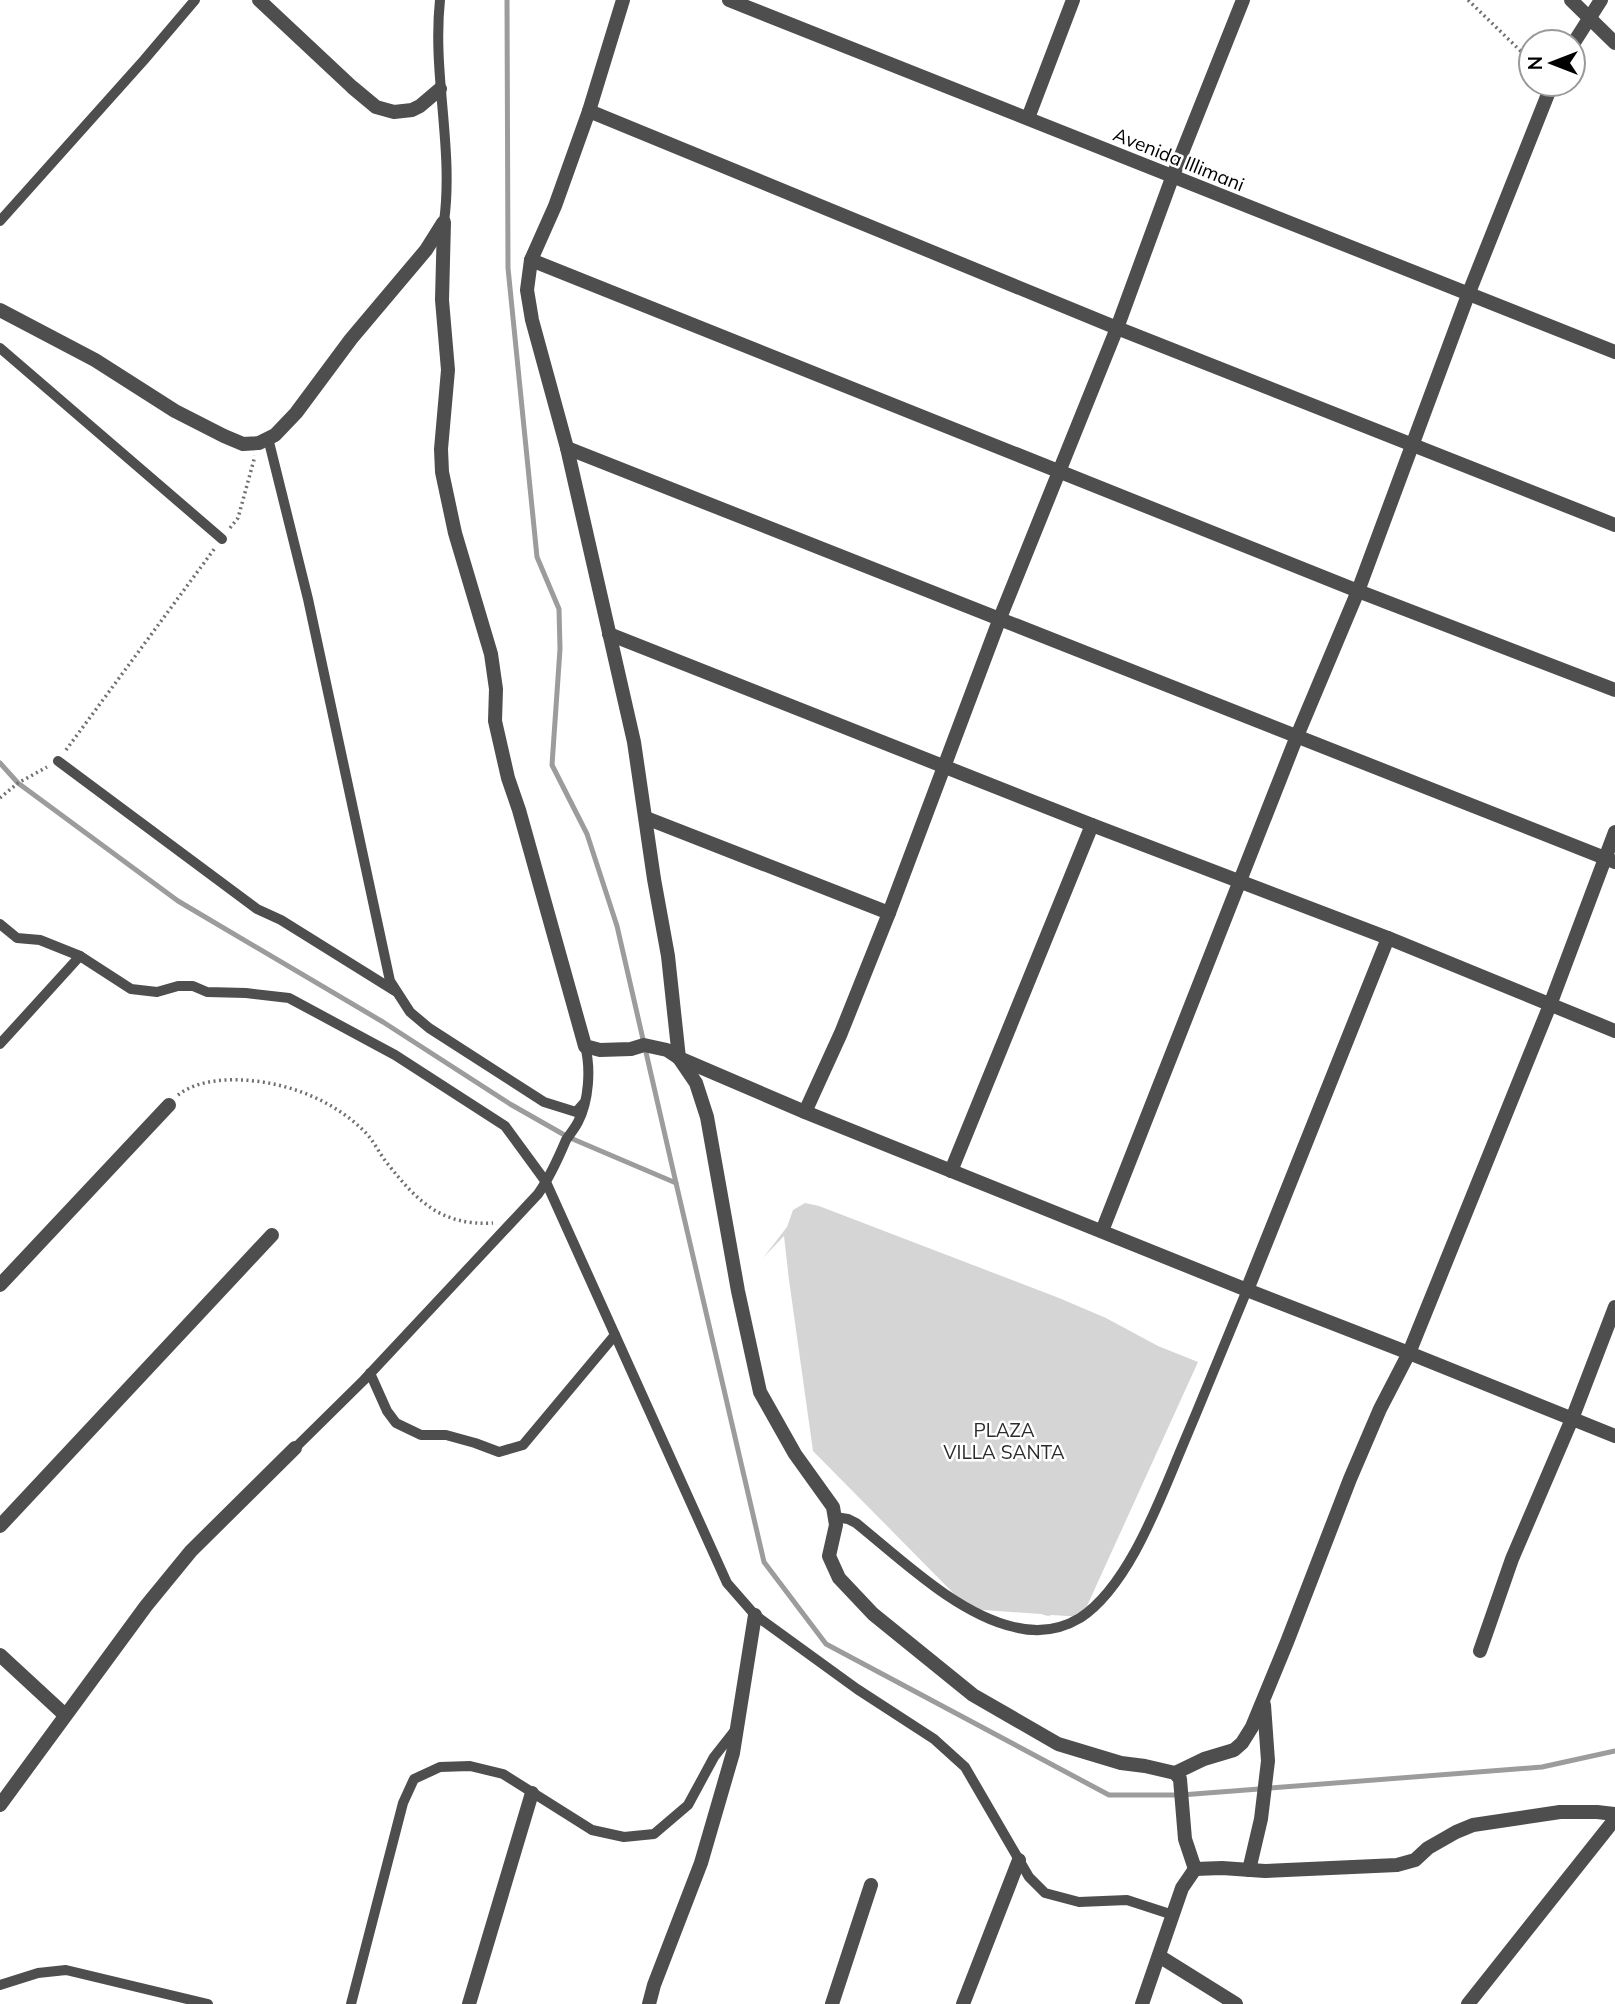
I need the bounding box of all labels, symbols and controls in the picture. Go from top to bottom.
north arrow [1517,28,1587,98]
text: N [1523,56,1547,70]
street label: Avenida Illimani [1110,122,1248,196]
park label: PLAZA VILLA SANTA [943,1418,1065,1464]

